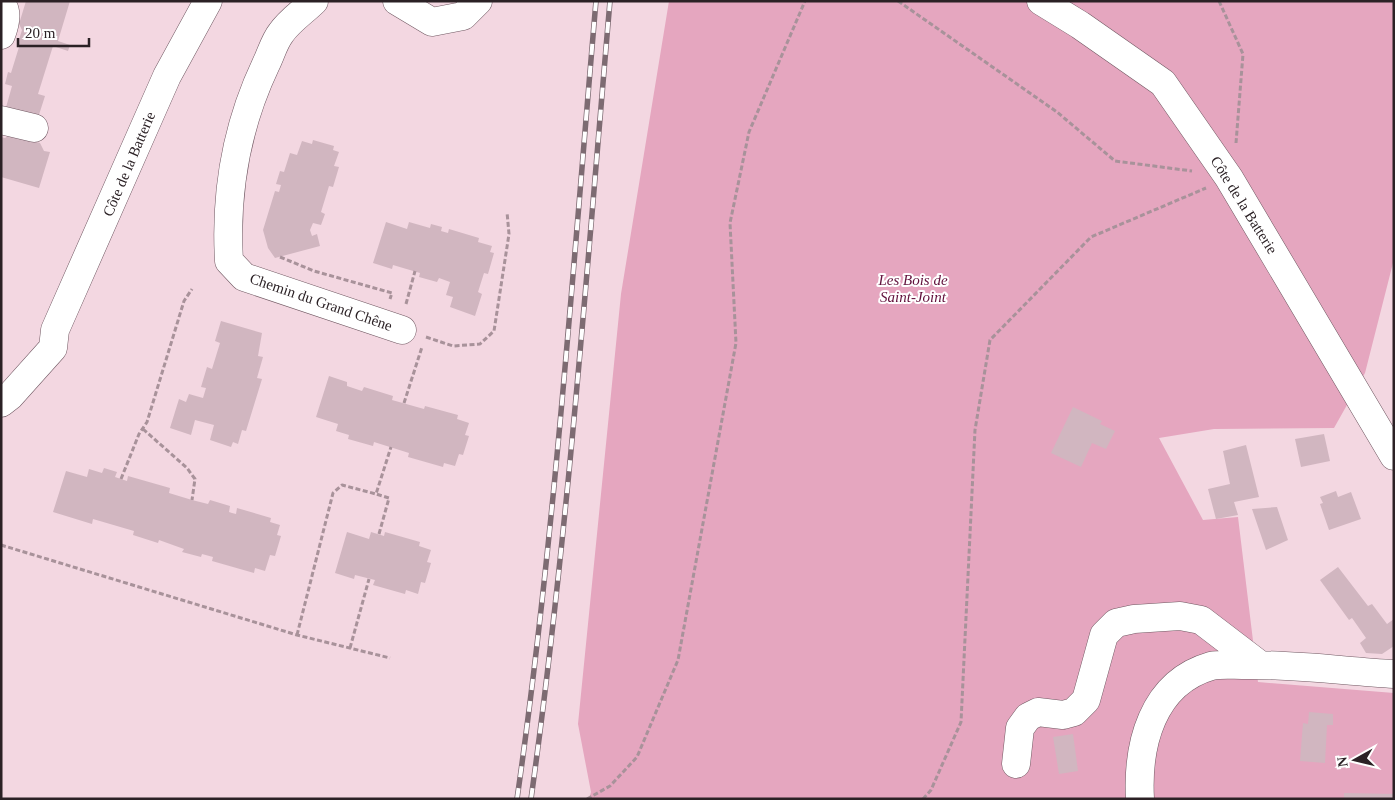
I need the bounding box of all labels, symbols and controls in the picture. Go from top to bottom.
scale bar [18,15,89,47]
text: 20 m [25,25,56,41]
street label: Côte de la Batterie [100,109,158,219]
street label: Côte de la Batterie [1208,153,1281,257]
street label: Chemin du Grand Chêne [248,270,395,334]
park label: Les Bois de Saint-Joint [877,272,948,305]
north arrow [1330,735,1380,785]
text: N [1334,756,1351,768]

